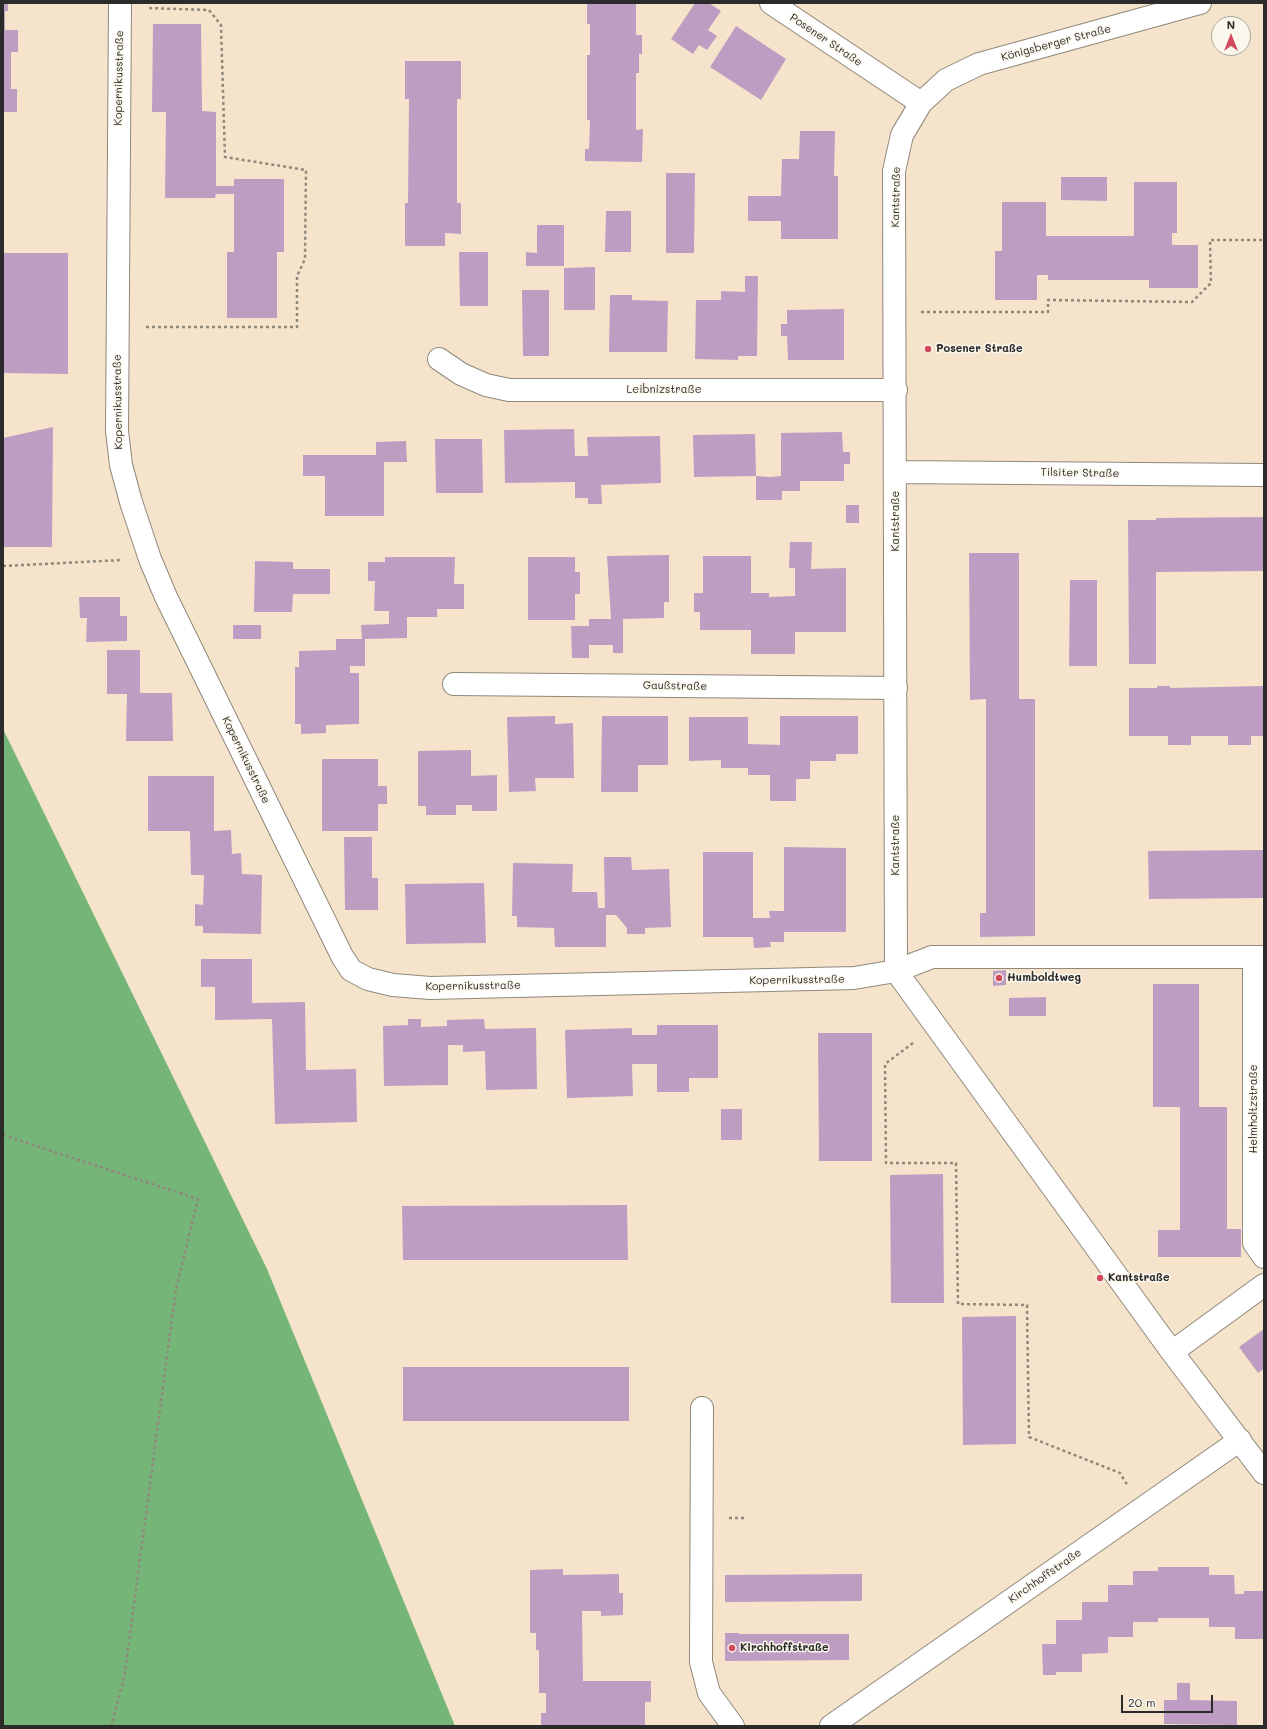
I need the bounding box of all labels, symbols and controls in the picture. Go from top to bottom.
street label: Posener Straße [787,11,865,69]
north arrow [1211,16,1251,56]
text: N [1227,17,1235,32]
street label: Königsberger Straße [1000,22,1112,64]
street label: Kopernikusstraße [112,30,126,126]
street label: Kantstraße [889,166,903,228]
place label: Posener Straße [936,342,1023,356]
marker: Posener Straße [923,344,933,354]
street label: Kopernikusstraße [111,354,125,450]
street label: Leibnizstraße [627,383,701,397]
street label: Tilsiter Straße [1040,466,1120,480]
street label: Kantstraße [889,491,903,551]
street label: Gaußstraße [643,679,707,693]
street label: Kopernikusstraße [219,714,273,806]
street label: Kantstraße [889,815,903,875]
place label: Humboldtweg [1007,971,1081,985]
street label: Kopernikusstraße [749,973,845,987]
marker: Humboldtweg [994,973,1004,983]
street label: Kopernikusstraße [425,979,521,993]
street label: Helmholtzstraße [1247,1065,1261,1153]
place label: Kantstraße [1108,1271,1170,1285]
marker: Kantstraße [1095,1273,1105,1283]
street label: Kirchhoffstraße [1006,1546,1084,1606]
place label: Kirchhoffstraße [740,1641,829,1655]
marker: Kirchhoffstraße [727,1643,737,1653]
scale bar [1123,1687,1215,1713]
text: 20 m [1128,1694,1156,1710]

